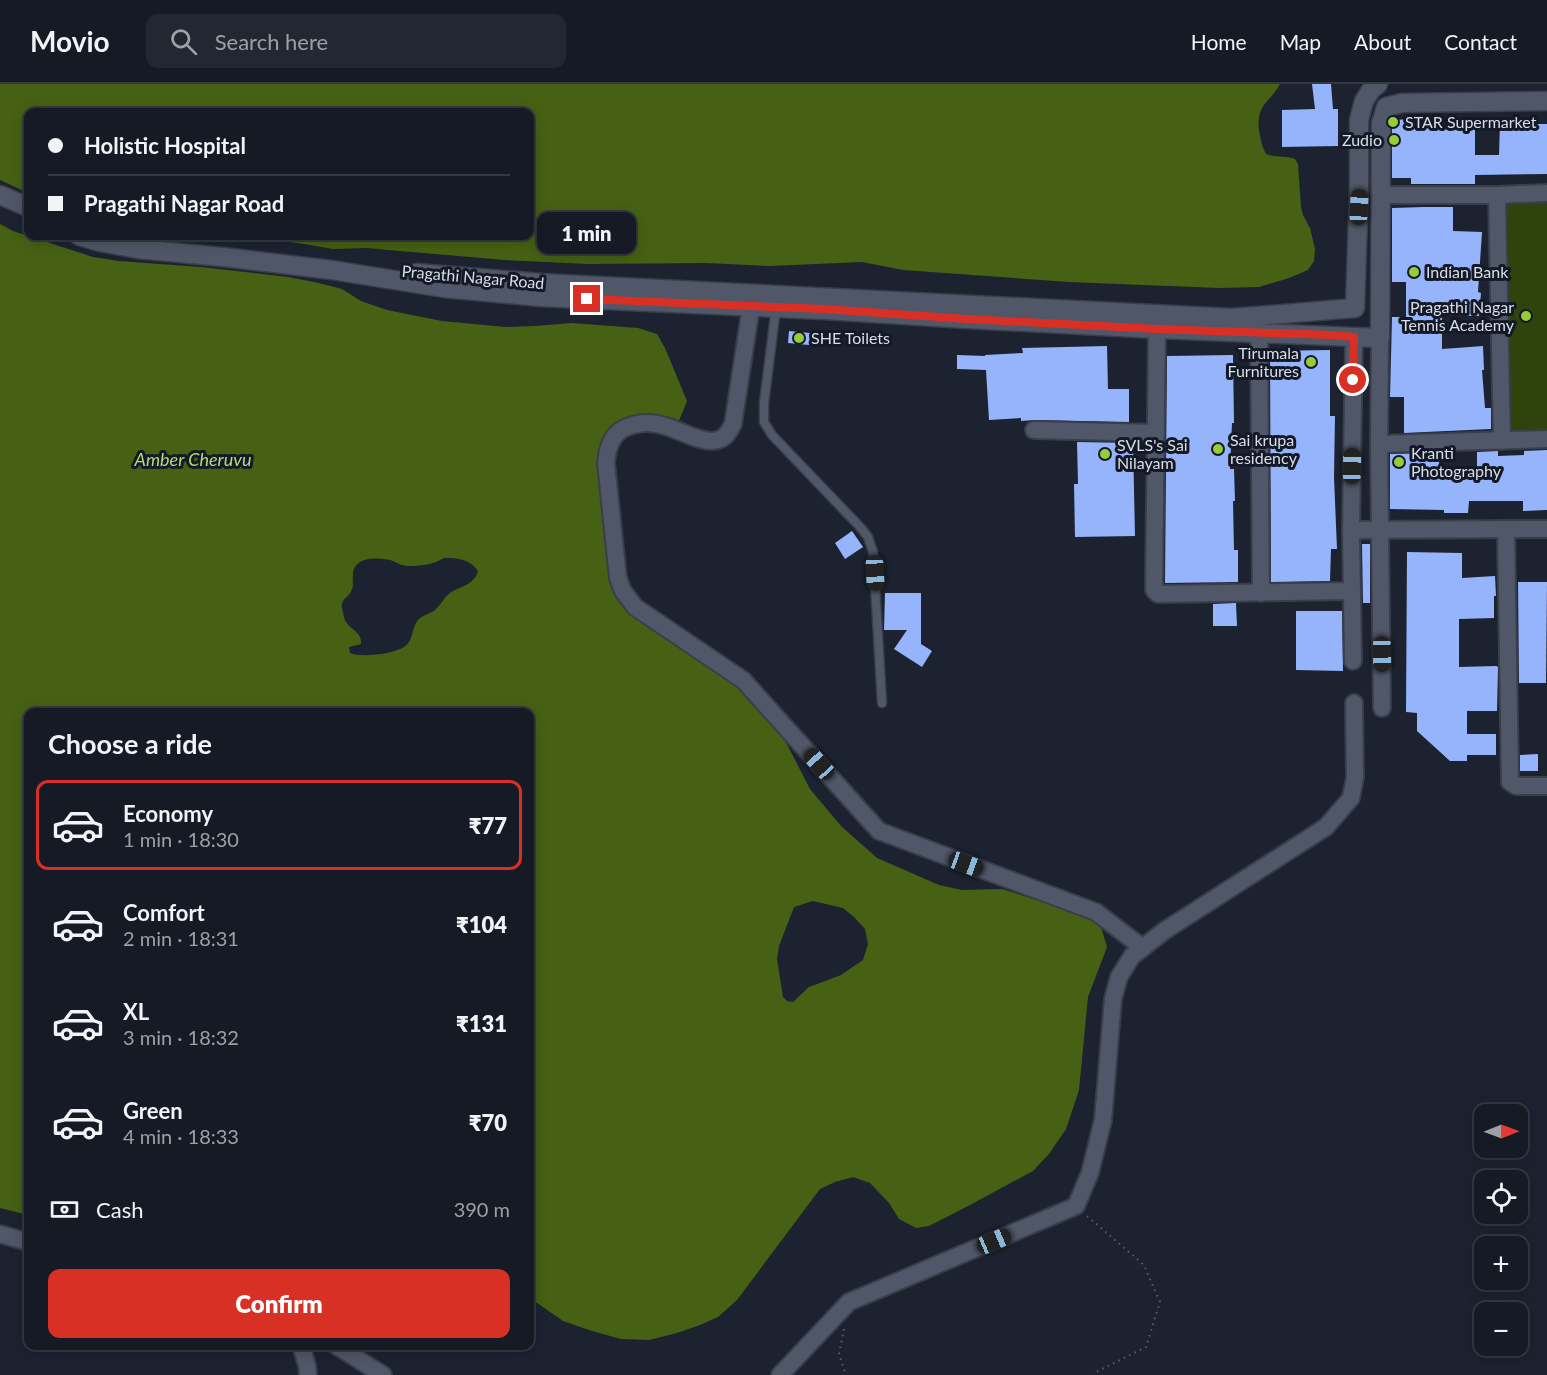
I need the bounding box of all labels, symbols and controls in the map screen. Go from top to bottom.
search box [146,14,566,68]
text: Movio [30,24,110,58]
icon: search [167,25,200,58]
text: Search here [215,28,328,55]
text: Home [1191,29,1247,54]
text: Map [1280,29,1321,54]
text: About [1354,29,1411,54]
text: Contact [1444,29,1517,54]
place label: STAR Supermarket [1405,112,1537,131]
marker: STAR Supermarket [1386,115,1400,129]
place label: Zudio [1342,130,1382,149]
text: Holistic Hospital [84,132,246,159]
marker: Zudio [1387,133,1401,147]
car [1349,189,1369,225]
text: Pragathi Nagar Road [84,190,284,217]
callout: 1 min [538,212,636,254]
text: 1 min [562,221,611,245]
street label: Pragathi Nagar Road [401,261,545,292]
place label: Indian Bank [1426,262,1509,281]
marker: Indian Bank [1407,265,1421,279]
route end [573,285,600,312]
place label: Pragathi Nagar Tennis Academy [1401,297,1515,334]
marker: Pragathi Nagar Tennis Academy [1519,309,1533,323]
place label: SHE Toilets [811,328,890,347]
marker: SHE Toilets [792,331,806,345]
place label: Tirumala Furnitures [1228,343,1299,380]
marker: Tirumala Furnitures [1304,355,1318,369]
route start [1339,366,1366,393]
place label: Sai krupa residency [1230,430,1298,467]
place label: SVLS's Sai Nilayam [1117,435,1188,472]
marker: Sai krupa residency [1211,442,1225,456]
place label: Kranti Photography [1411,443,1502,480]
marker: SVLS's Sai Nilayam [1098,447,1112,461]
water label: Amber Cheruvu [134,448,251,470]
car [1343,448,1361,484]
marker: Kranti Photography [1392,455,1406,469]
car [865,555,885,591]
car [1373,636,1391,672]
text: Choose a ride [48,727,212,760]
car [800,745,838,783]
icon: car [51,798,105,852]
text: Economy [123,800,213,827]
text: ₹77 [469,812,507,839]
text: 1 min · 18:30 [123,827,239,851]
car [946,849,986,879]
icon: car [51,897,105,951]
text: Comfort [123,899,205,926]
text: ₹104 [456,911,507,938]
text: 2 min · 18:31 [123,926,239,950]
icon: car [51,996,105,1050]
text: XL [123,998,149,1025]
text: ₹131 [456,1010,507,1037]
text: 3 min · 18:32 [123,1025,239,1049]
icon: car [51,1095,105,1149]
text: Green [123,1097,183,1124]
north arrow [1474,1104,1528,1158]
map controls [1474,1104,1528,1356]
text: ₹70 [469,1109,507,1136]
text: 4 min · 18:33 [123,1124,239,1148]
button: locate [1474,1170,1528,1224]
icon: cash [48,1193,81,1226]
text: Cash [96,1196,143,1223]
text: 390 m [454,1197,510,1221]
car [974,1226,1014,1256]
button: + [1474,1236,1528,1290]
button: Confirm [48,1269,510,1338]
button: − [1474,1302,1528,1356]

